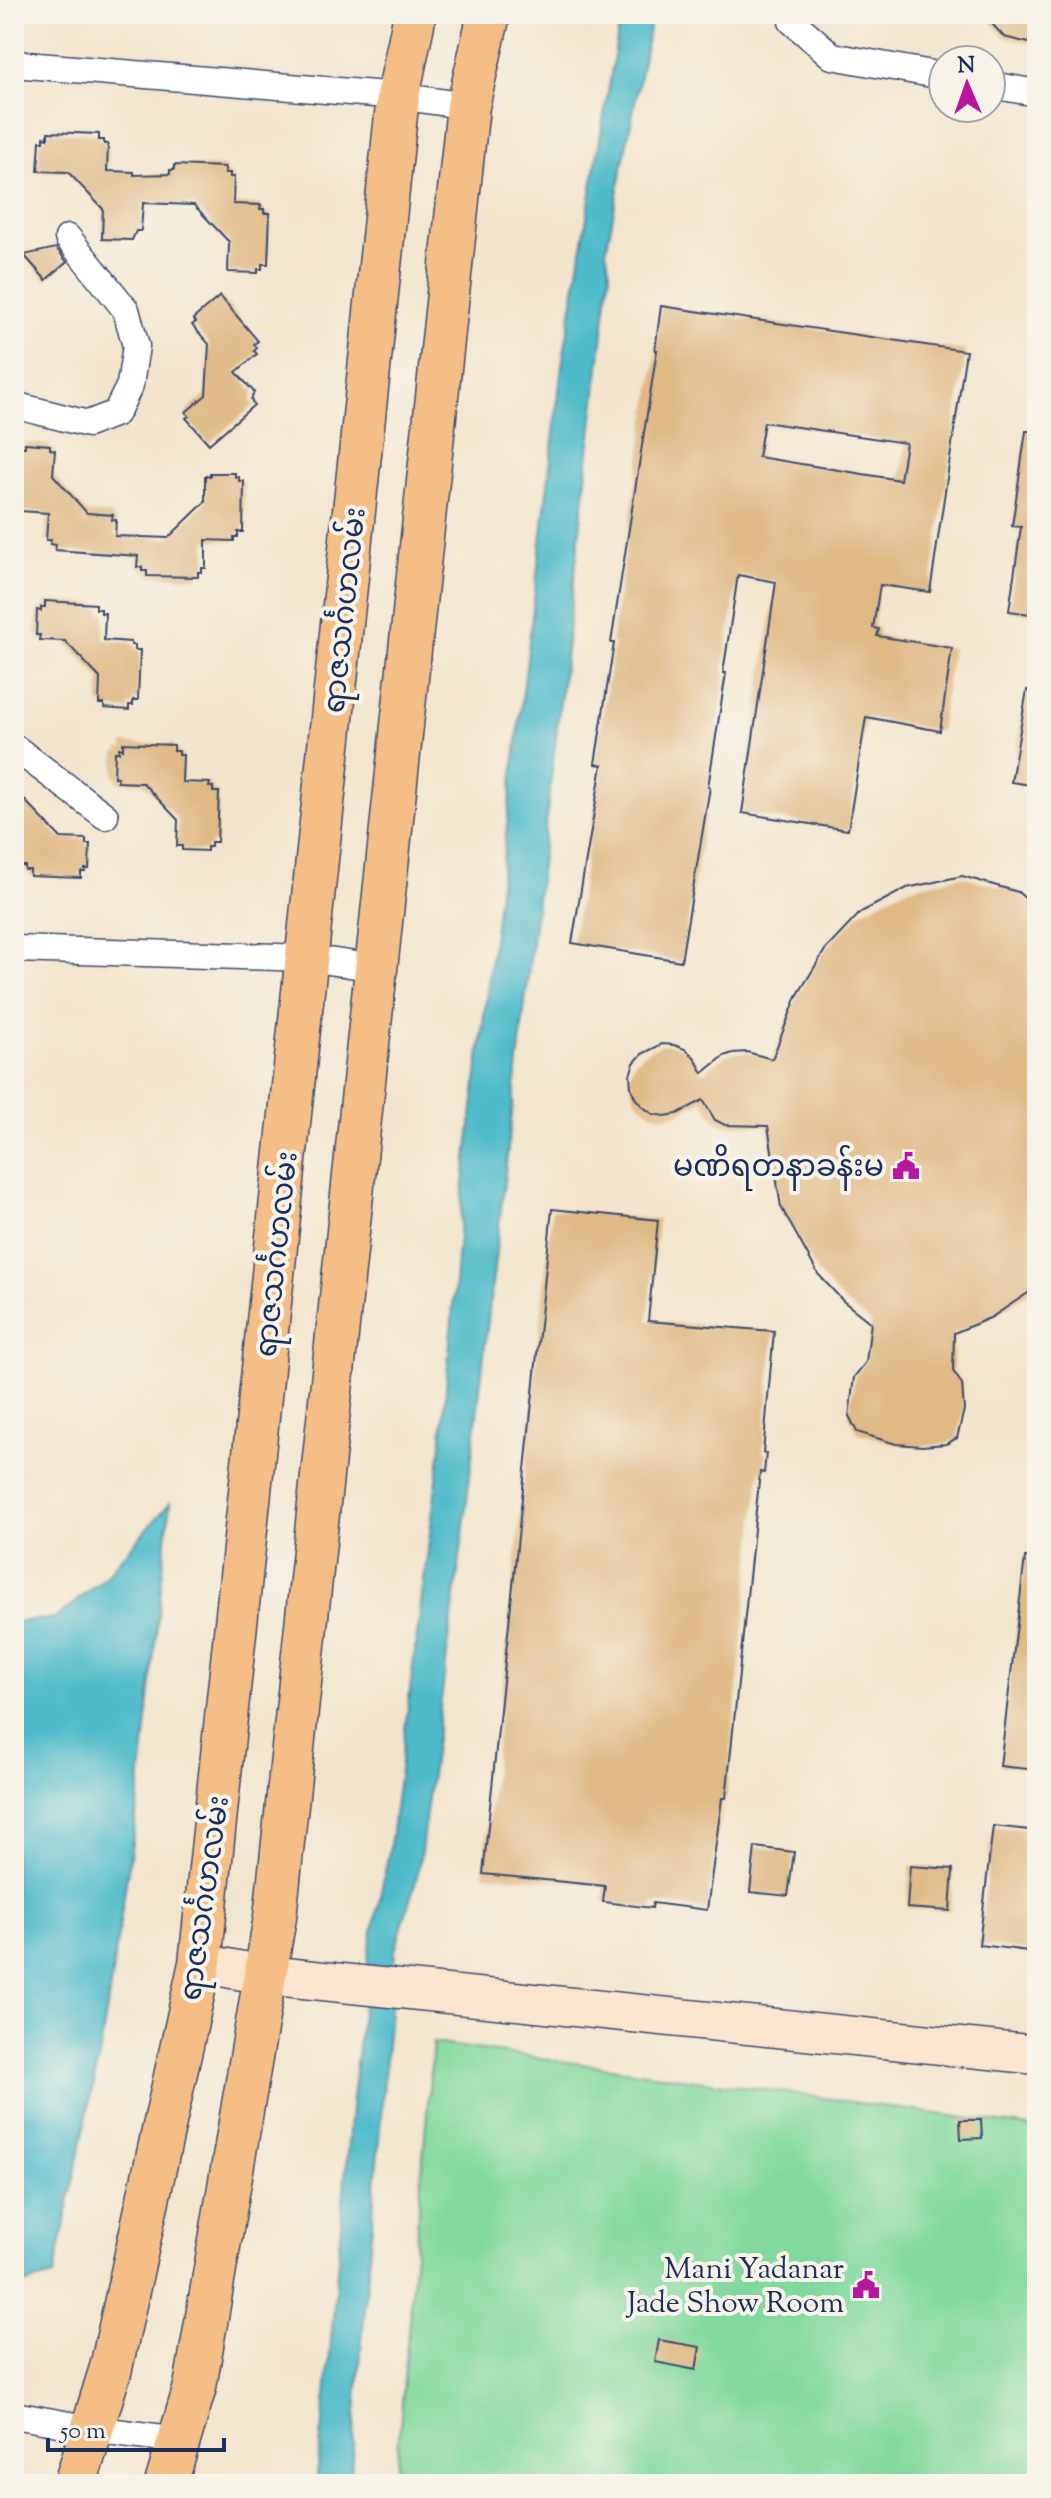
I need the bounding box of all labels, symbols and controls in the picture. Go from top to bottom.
north arrow [927,44,1007,124]
text: N [957,51,976,83]
street label: ရာဇသင်္ဂဟလမ်း [311,505,380,715]
place label: မဏိရတနာခန်းမ [673,1144,884,1191]
street label: ရာဇသင်္ဂဟလမ်း [243,1149,312,1359]
public building icon: မဏိရတနာခန်းမ [891,1151,921,1181]
street label: ရာဇသင်္ဂဟလမ်း [168,1793,243,2004]
place label: Mani Yadanar Jade Show Room [625,2249,844,2326]
public building icon: Mani Yadanar Jade Show Room [851,2270,881,2300]
scale bar [48,2402,224,2452]
text: 50 m [58,2415,106,2449]

